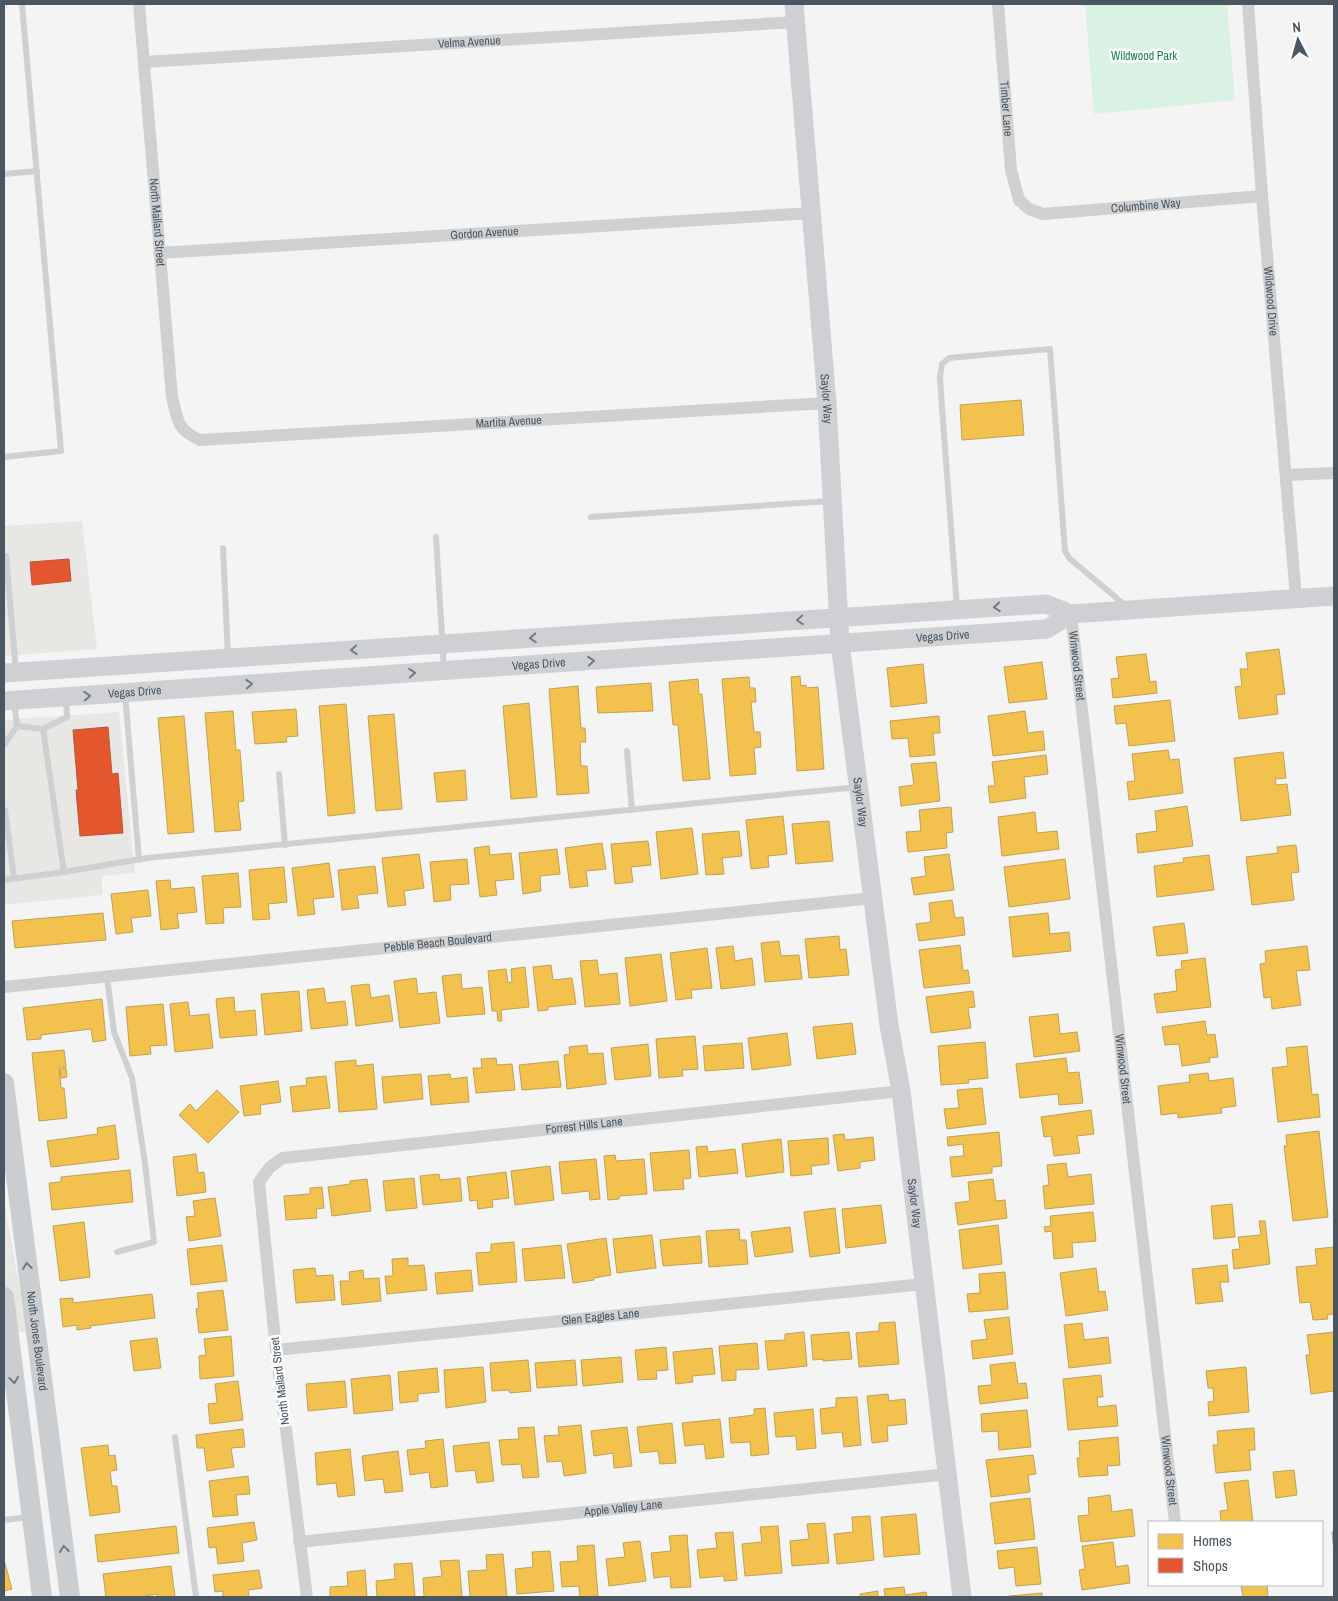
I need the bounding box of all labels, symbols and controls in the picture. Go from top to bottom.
north arrow [1273,15,1323,65]
text: N [1292,18,1302,36]
street label: Velma Avenue [438,32,501,52]
park label: Wildwood Park [1111,48,1177,64]
street label: Timber Lane [996,80,1016,137]
street label: North Mallard Street [146,178,169,267]
street label: Columbine Way [1110,195,1181,216]
street label: Gordon Avenue [450,223,519,243]
street label: Wildwood Drive [1260,266,1282,336]
street label: Saylor Way [817,373,836,424]
street label: Martita Avenue [475,412,542,432]
one-way arrow [993,601,1001,612]
one-way arrow [796,614,804,625]
street label: Vegas Drive [915,626,970,646]
street label: Winwood Street [1065,630,1089,702]
one-way arrow [529,632,537,643]
one-way arrow [349,644,357,655]
street label: Vegas Drive [511,654,566,674]
one-way arrow [587,655,595,666]
one-way arrow [408,668,416,679]
one-way arrow [246,679,254,690]
street label: Vegas Drive [107,682,162,702]
one-way arrow [84,690,92,701]
street label: Saylor Way [849,776,872,828]
street label: Pebble Beach Boulevard [383,929,493,956]
street label: Winwood Street [1111,1033,1135,1105]
street label: Forrest Hills Lane [545,1113,623,1137]
street label: Saylor Way [904,1177,925,1229]
one-way arrow [22,1262,33,1270]
street label: North Jones Boulevard [23,1290,51,1392]
street label: Glen Eagles Lane [561,1305,640,1329]
street label: North Mallard Street [267,1336,293,1426]
one-way arrow [8,1376,19,1384]
street label: Winwood Street [1157,1435,1181,1506]
street label: Apple Valley Lane [582,1496,663,1520]
legend [1148,1521,1323,1586]
text: Homes [1193,1530,1232,1551]
one-way arrow [59,1545,69,1553]
text: Shops [1193,1555,1228,1576]

